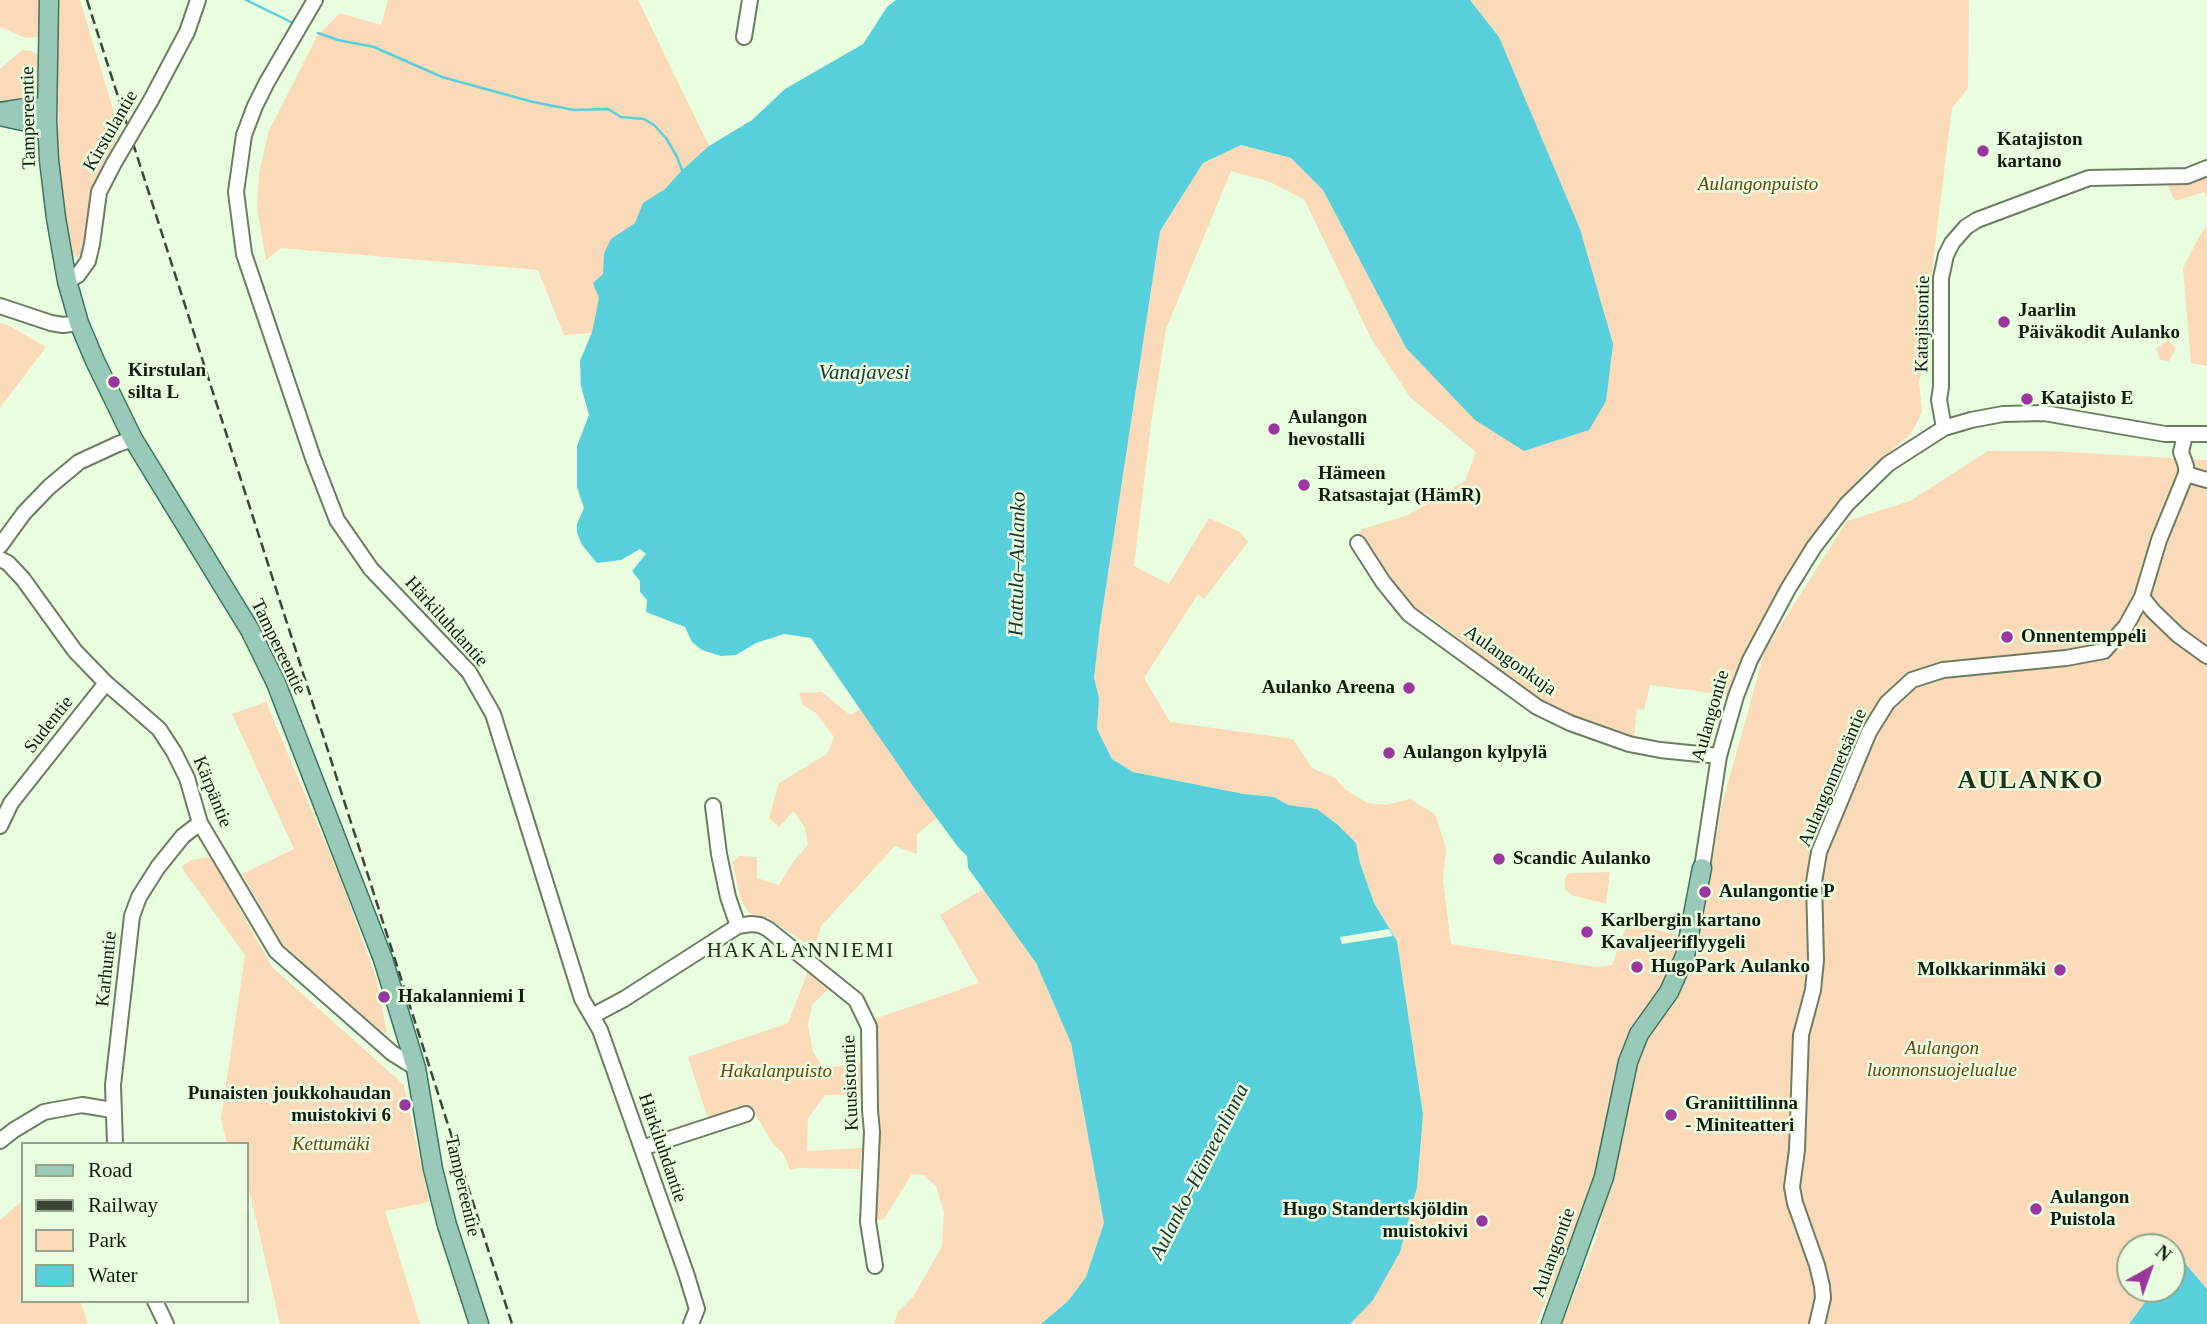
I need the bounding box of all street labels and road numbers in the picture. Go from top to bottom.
street label: Tampereentie [17,66,41,170]
street label: Kirstulantie [79,86,143,176]
street label: Katajistontie [1911,275,1935,373]
street label: Härkiluhdantie [399,572,493,672]
street label: Tampereentie [245,596,311,698]
street label: Aulangonkuja [1459,621,1561,701]
street label: Aulangontie [1687,668,1735,764]
street label: Sudentie [20,692,78,758]
street label: Aulangonmetsäntie [1794,706,1872,850]
street label: Kärpäntie [187,753,237,831]
street label: Karhuntie [92,930,122,1008]
street label: Kuusistontie [838,1035,864,1131]
street label: Härkiluhdantie [633,1090,691,1206]
street label: Tampereentie [439,1133,485,1239]
street label: Aulangontie [1527,1205,1581,1301]

